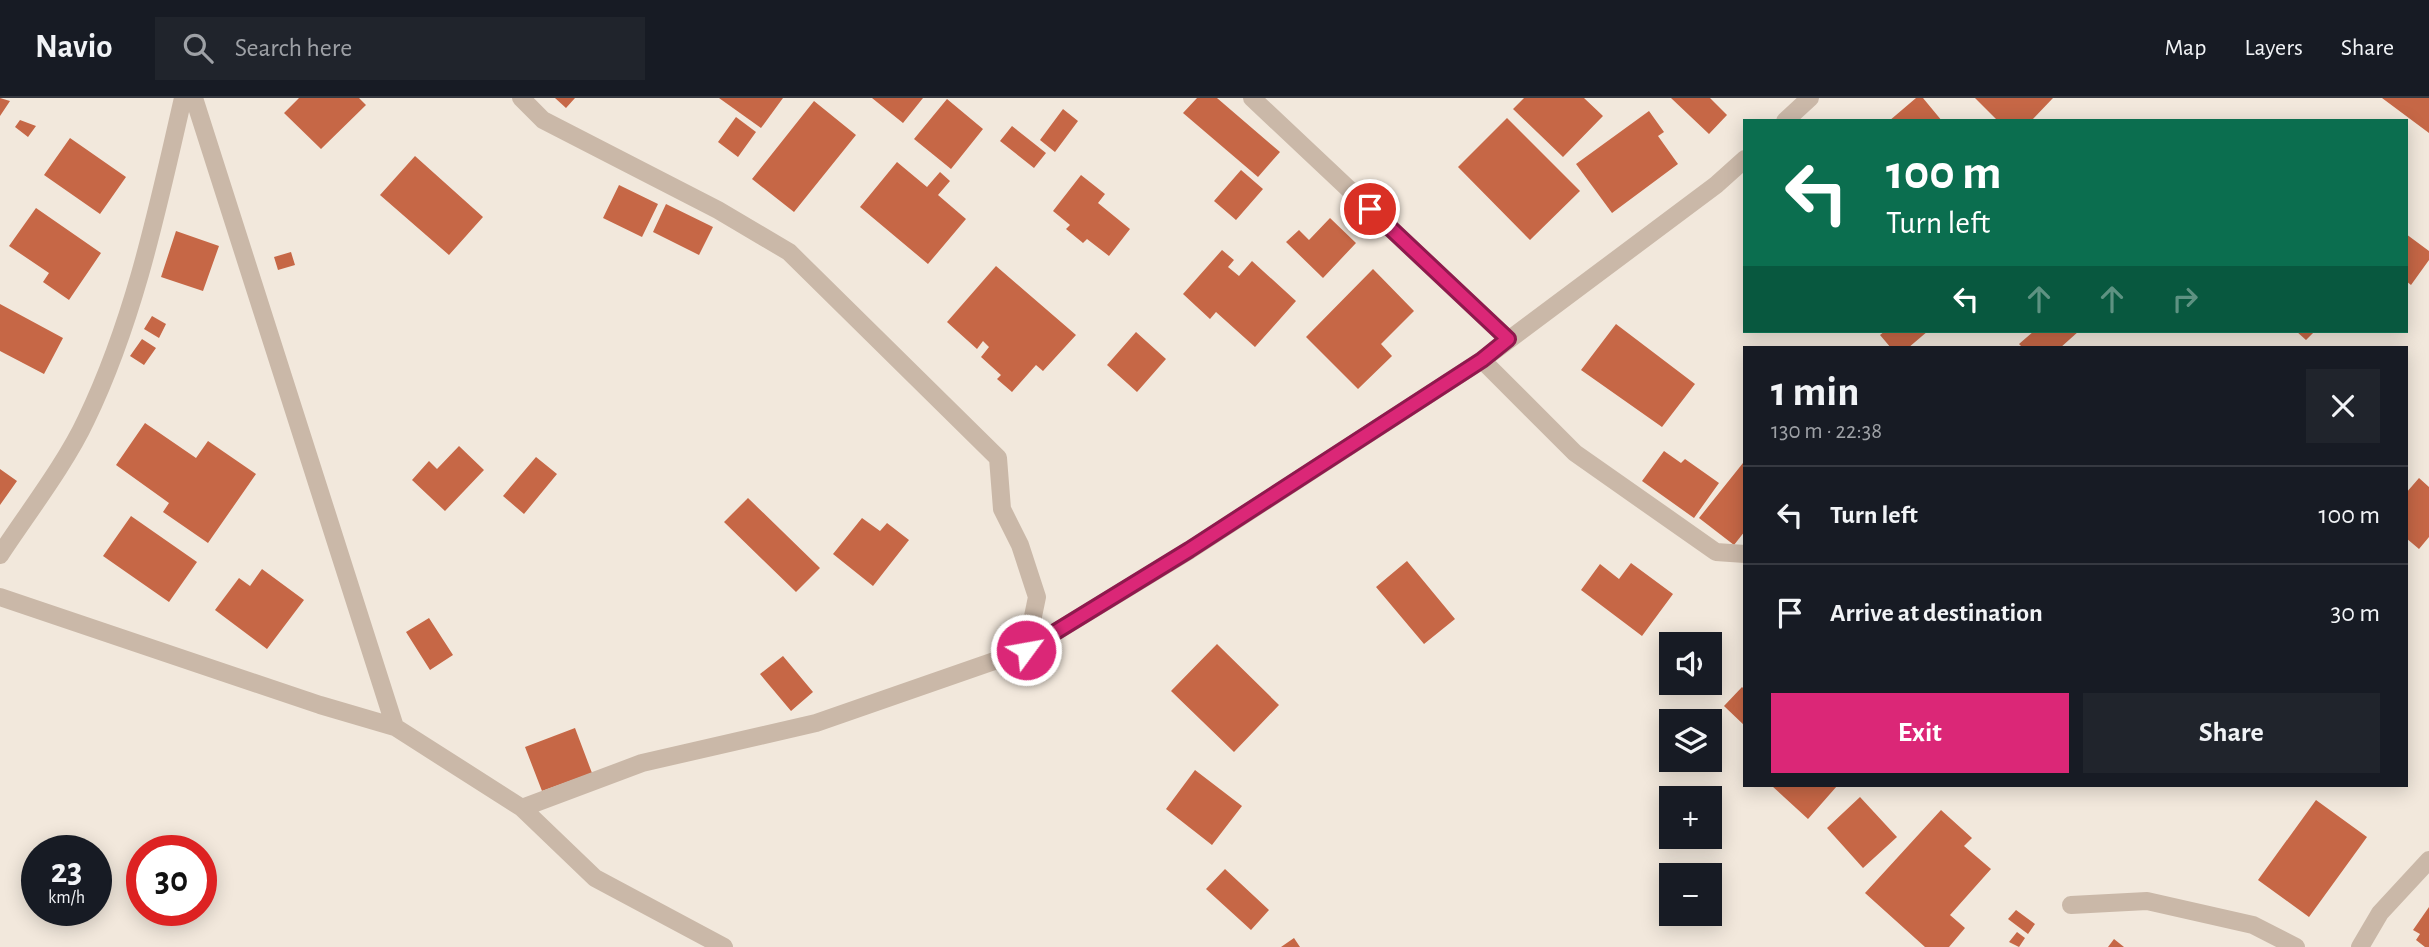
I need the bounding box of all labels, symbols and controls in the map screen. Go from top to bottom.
search box [155,17,645,80]
icon: search [179,29,217,67]
text: Navio [35,31,113,64]
text: Search here [235,35,352,61]
text: Map [2164,36,2206,60]
text: Layers [2244,36,2303,60]
text: Share [2341,36,2394,60]
icon: left [1771,147,1862,238]
text: 100 m [1886,149,2002,198]
pin [1340,179,1400,239]
icon: arrive [1351,190,1389,228]
text: Turn left [1886,207,1990,239]
icon: left [1947,280,1985,318]
icon: ahead [2020,280,2058,318]
icon: ahead [2093,280,2131,318]
icon: right [2166,280,2204,318]
button: close [2306,369,2380,443]
text: 1 min [1771,371,1860,413]
text: 130 m · 22:38 [1771,420,1882,443]
icon: left [1771,496,1809,534]
text: Turn left [1830,502,1918,528]
text: 100 m [2319,502,2380,528]
icon: arrive [1771,594,1809,632]
text: Arrive at destination [1830,600,2043,626]
text: 30 m [2330,600,2380,626]
position arrow [989,613,1063,687]
map controls [1659,632,1722,926]
button: sound [1659,632,1722,695]
button: Exit [1771,693,2069,773]
button: Share [2083,693,2380,773]
button: layers [1659,709,1722,772]
button: + [1659,786,1722,849]
speed limit sign: 30 [126,835,217,926]
text: 23 [51,854,82,889]
button: − [1659,863,1722,926]
text: km/h [48,889,85,907]

